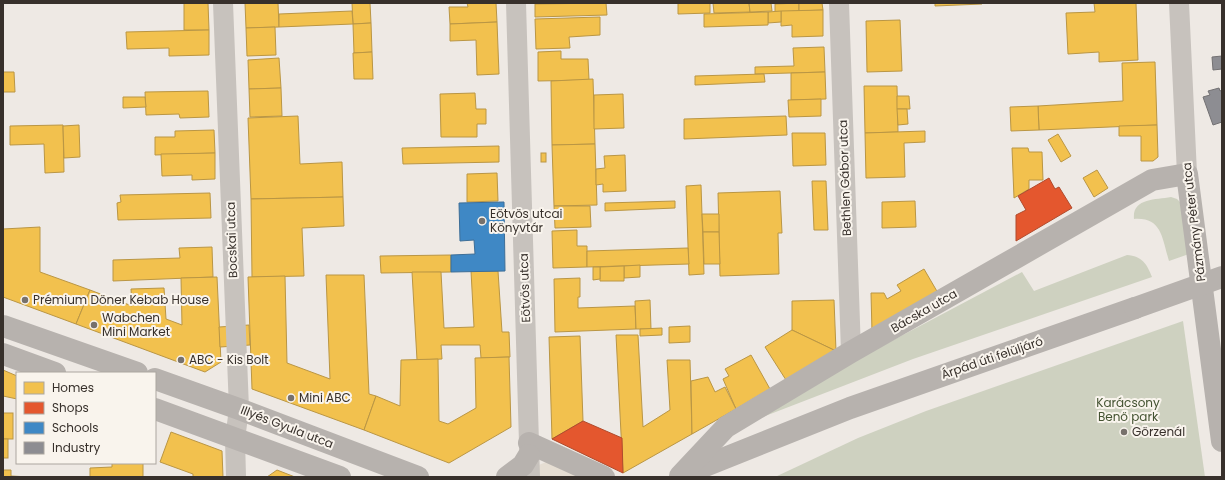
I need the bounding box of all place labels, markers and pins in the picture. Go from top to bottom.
place label: Eötvös utcai Könyvtár [490,205,563,236]
marker: Eötvös utcai Könyvtár [477,216,487,226]
place label: Prémium Döner Kebab House [33,291,209,308]
marker: Prémium Döner Kebab House [20,295,30,305]
place label: Wabchen Mini Market [102,309,170,340]
marker: Wabchen Mini Market [89,320,99,330]
place label: ABC - Kis Bolt [189,351,269,368]
marker: ABC - Kis Bolt [176,355,186,365]
place label: Mini ABC [299,389,351,406]
marker: Mini ABC [286,393,296,403]
place label: Görzenál [1132,423,1185,440]
marker: Görzenál [1119,427,1129,437]

